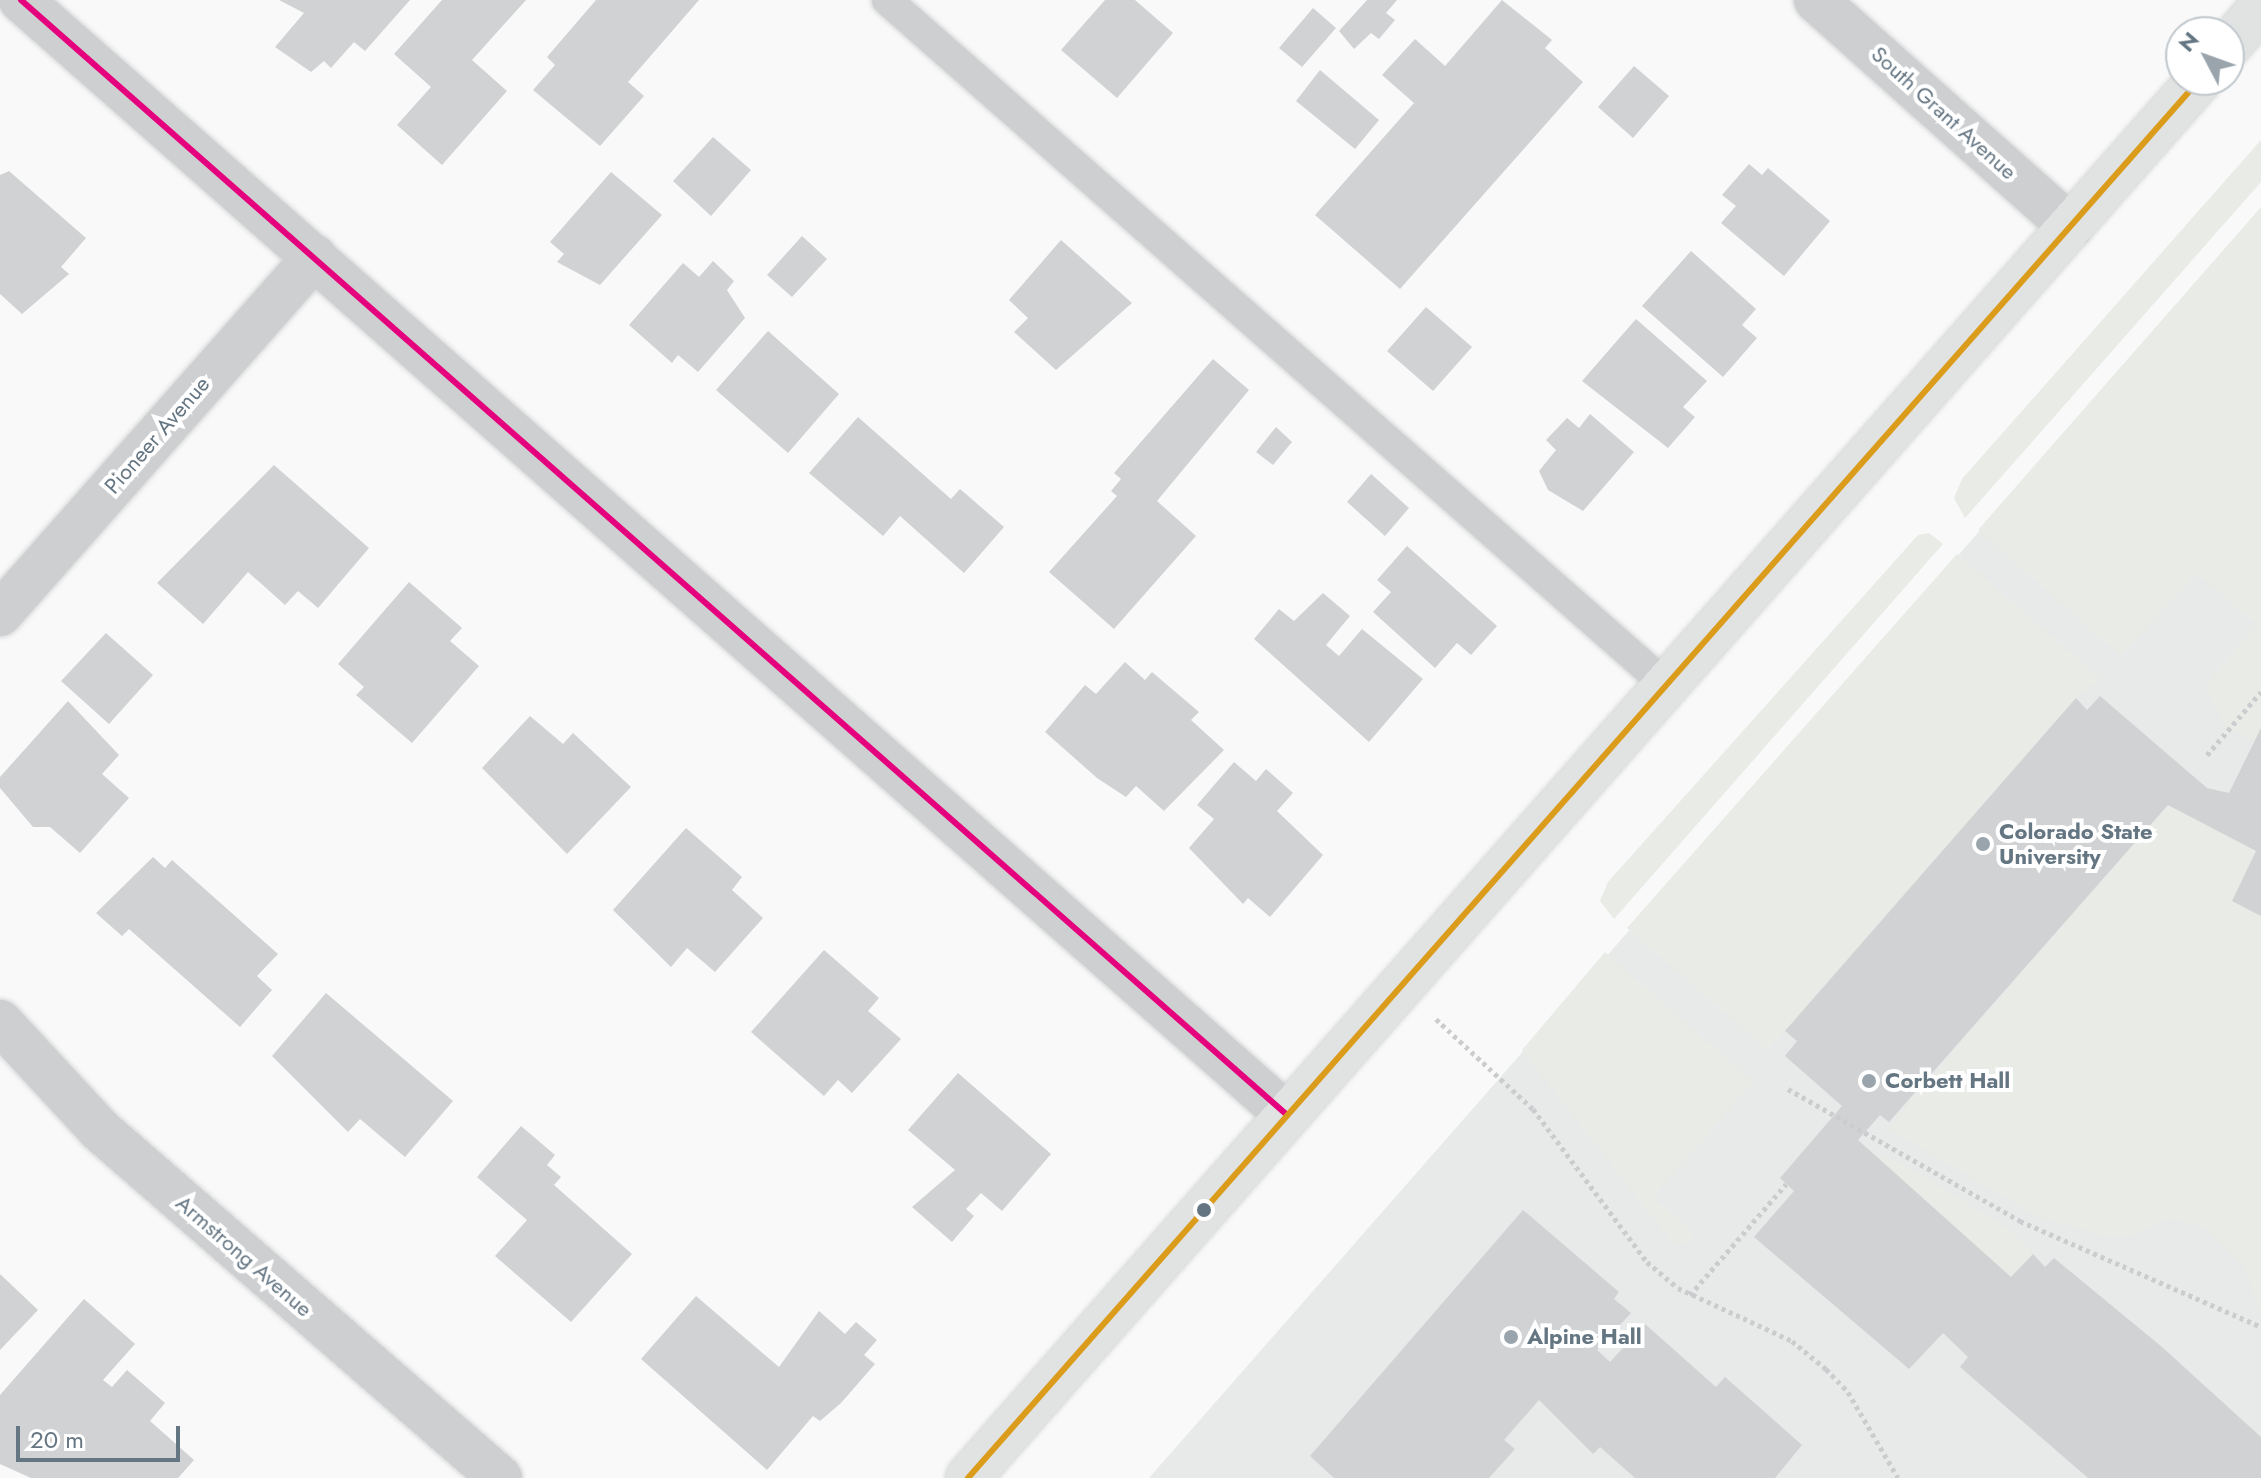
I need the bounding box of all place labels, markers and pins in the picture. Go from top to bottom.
place label: Colorado State University [1999,818,2153,870]
marker: Colorado State University [1974,835,1992,853]
place label: Corbett Hall [1885,1068,2010,1094]
marker: Corbett Hall [1860,1072,1878,1090]
unlabelled marker [1196,1202,1212,1218]
place label: Alpine Hall [1527,1324,1642,1350]
marker: Alpine Hall [1502,1328,1520,1346]

